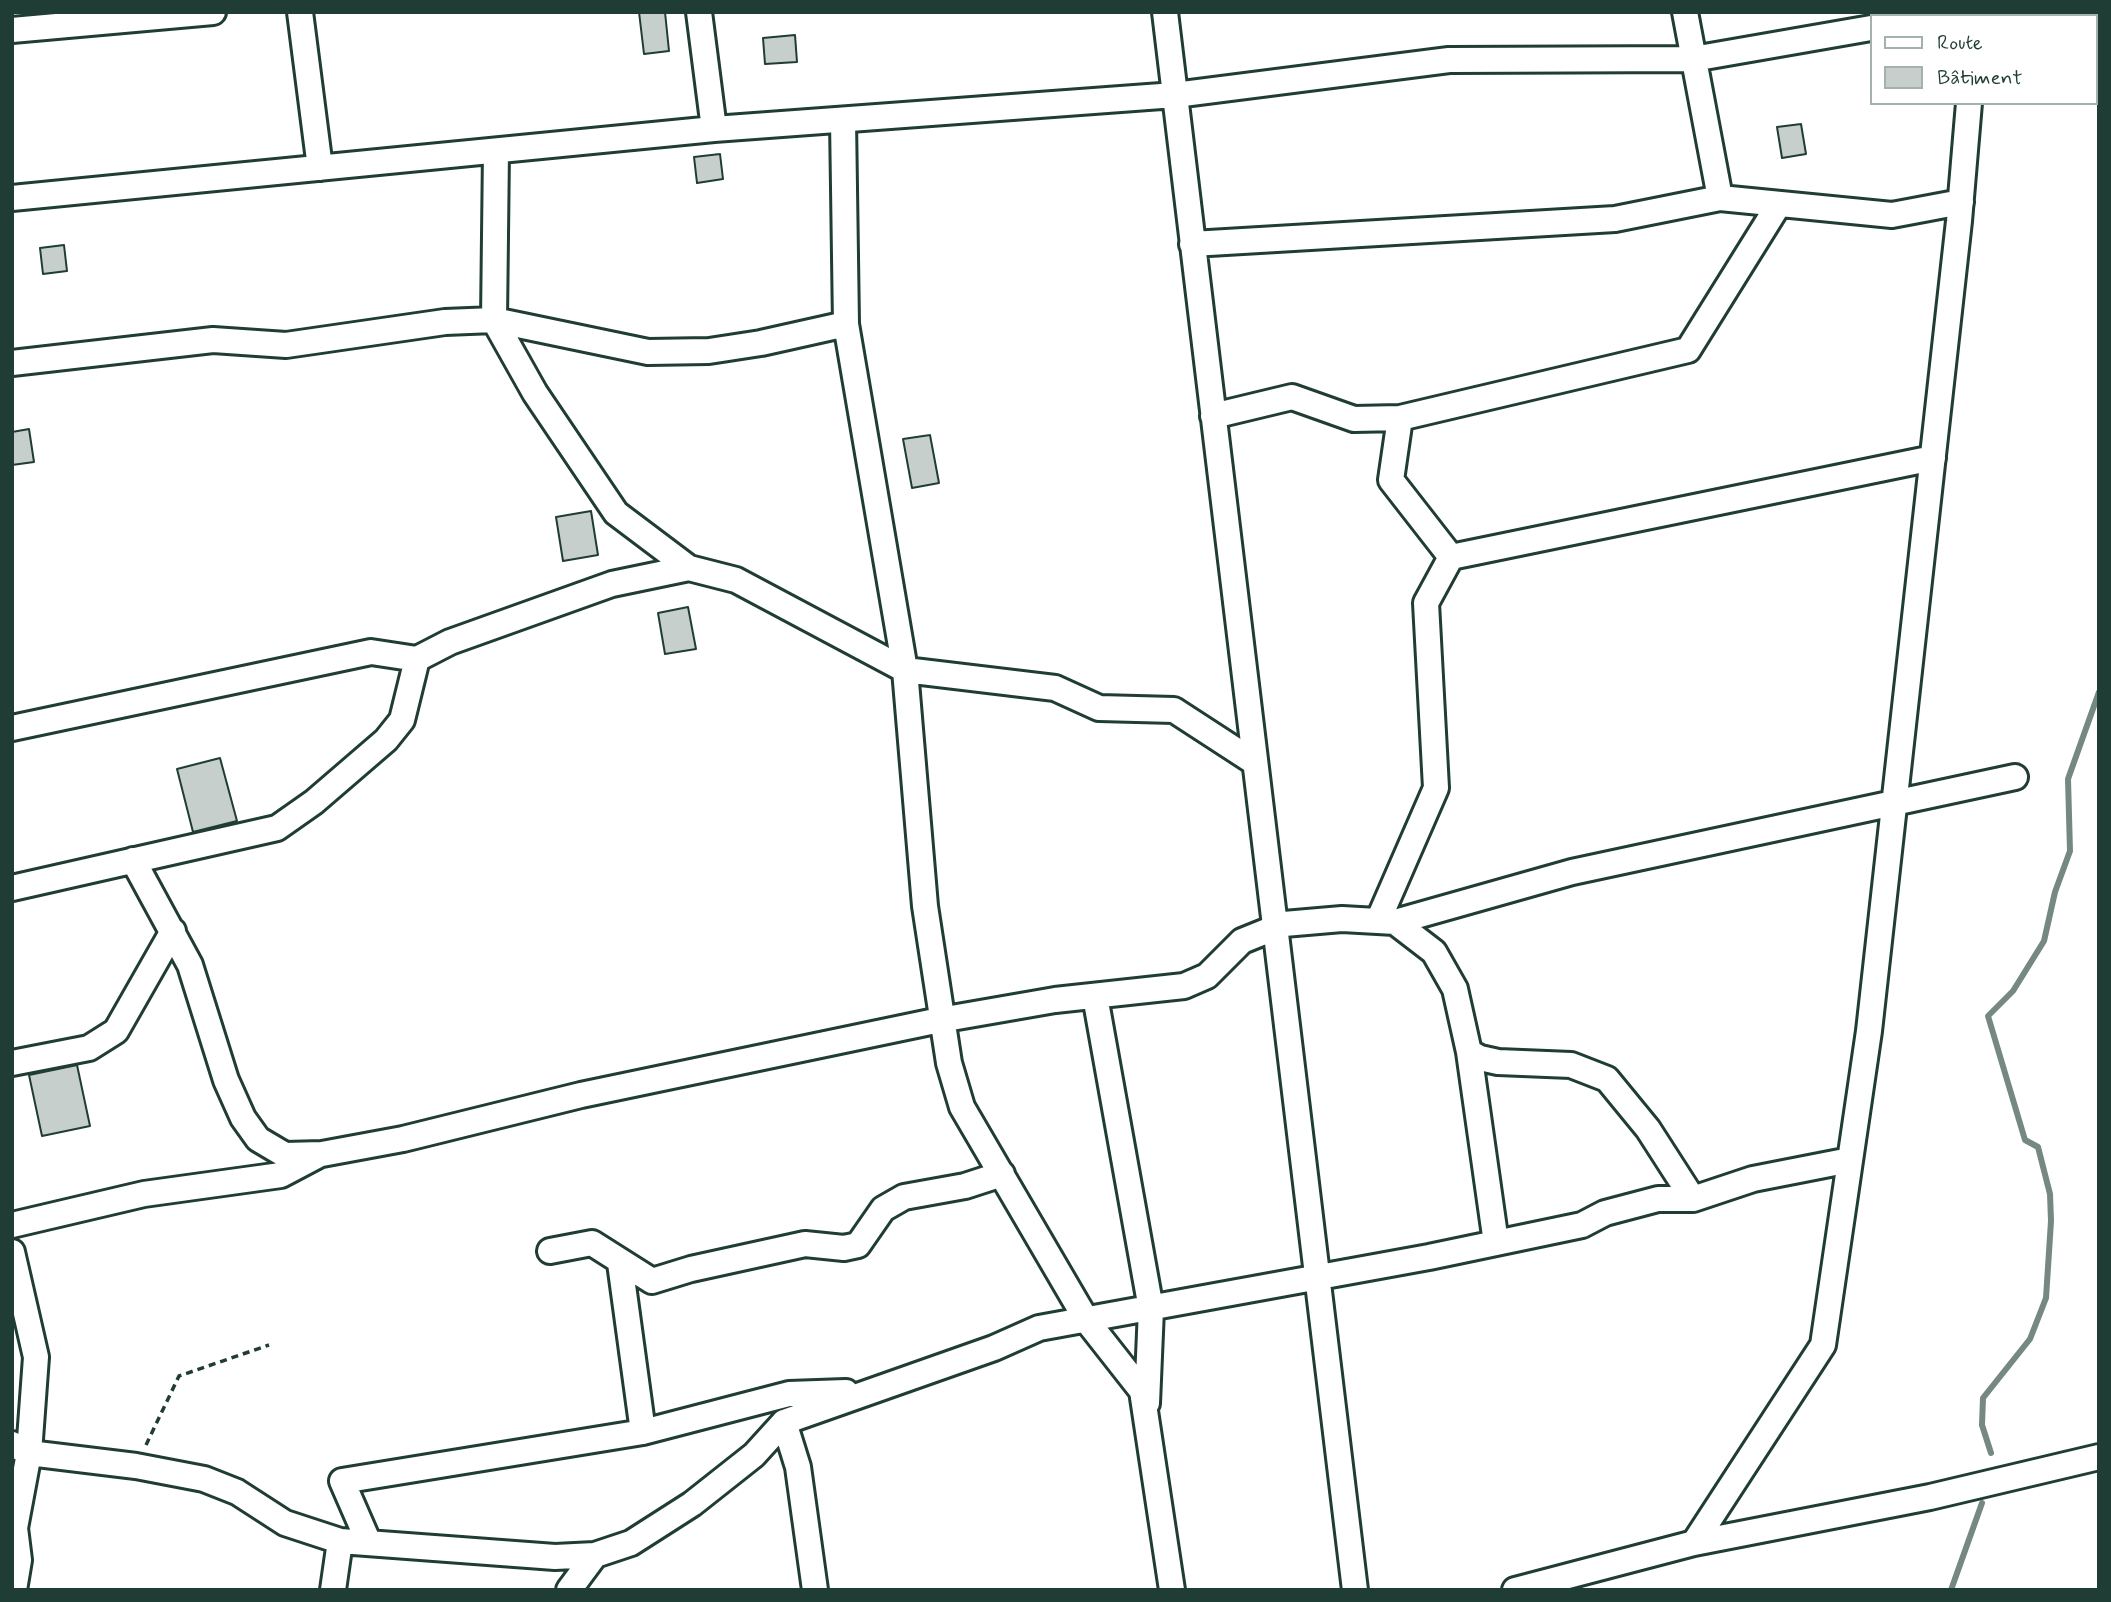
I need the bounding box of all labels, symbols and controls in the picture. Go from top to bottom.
legend [1870,14,2097,105]
text: Route [1937,29,1983,57]
text: Bâtiment [1937,64,2022,92]

